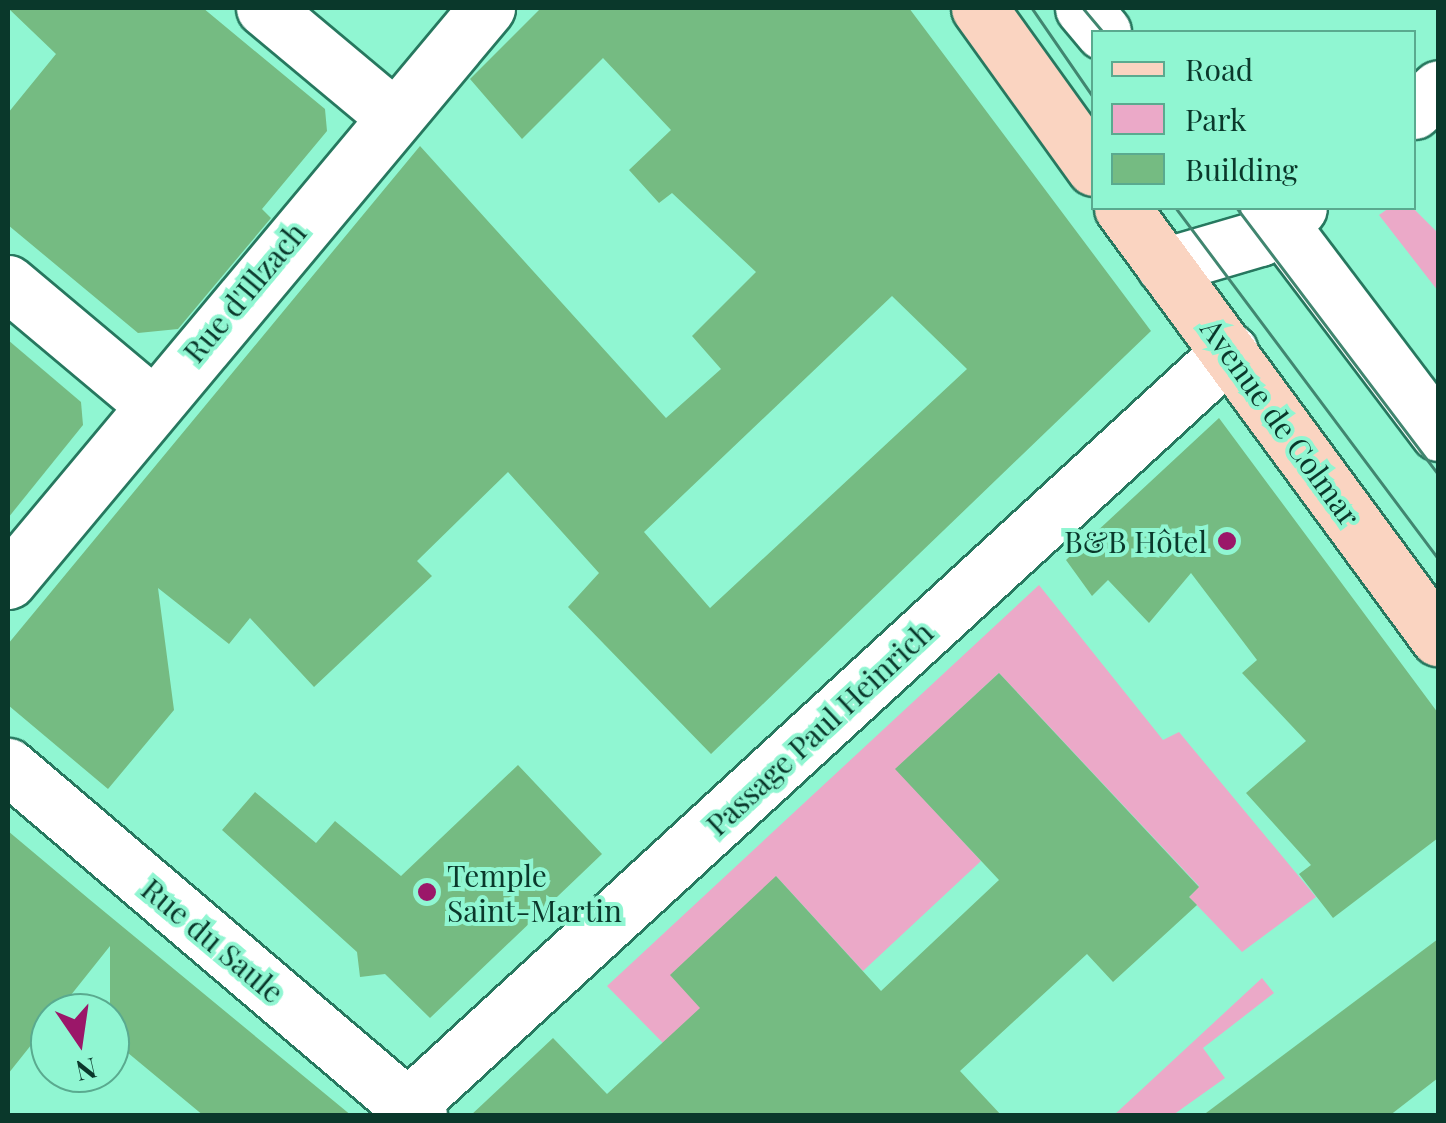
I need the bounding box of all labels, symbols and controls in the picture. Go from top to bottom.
legend [1091,30,1416,210]
text: Road [1185,49,1253,89]
text: Park [1185,99,1247,139]
text: Building [1185,149,1298,189]
street label: Rue d'Illzach [175,215,313,369]
street label: Avenue de Colmar [1194,312,1368,532]
place label: B&B Hôtel [1064,523,1207,559]
marker: B&B Hôtel [1216,530,1238,552]
street label: Passage Paul Heinrich [698,614,940,842]
place label: Temple Saint-Martin [447,857,622,928]
street label: Rue du Saule [135,870,291,1010]
marker: Temple Saint-Martin [416,881,438,903]
north arrow [30,993,130,1093]
text: N [72,1050,100,1091]

